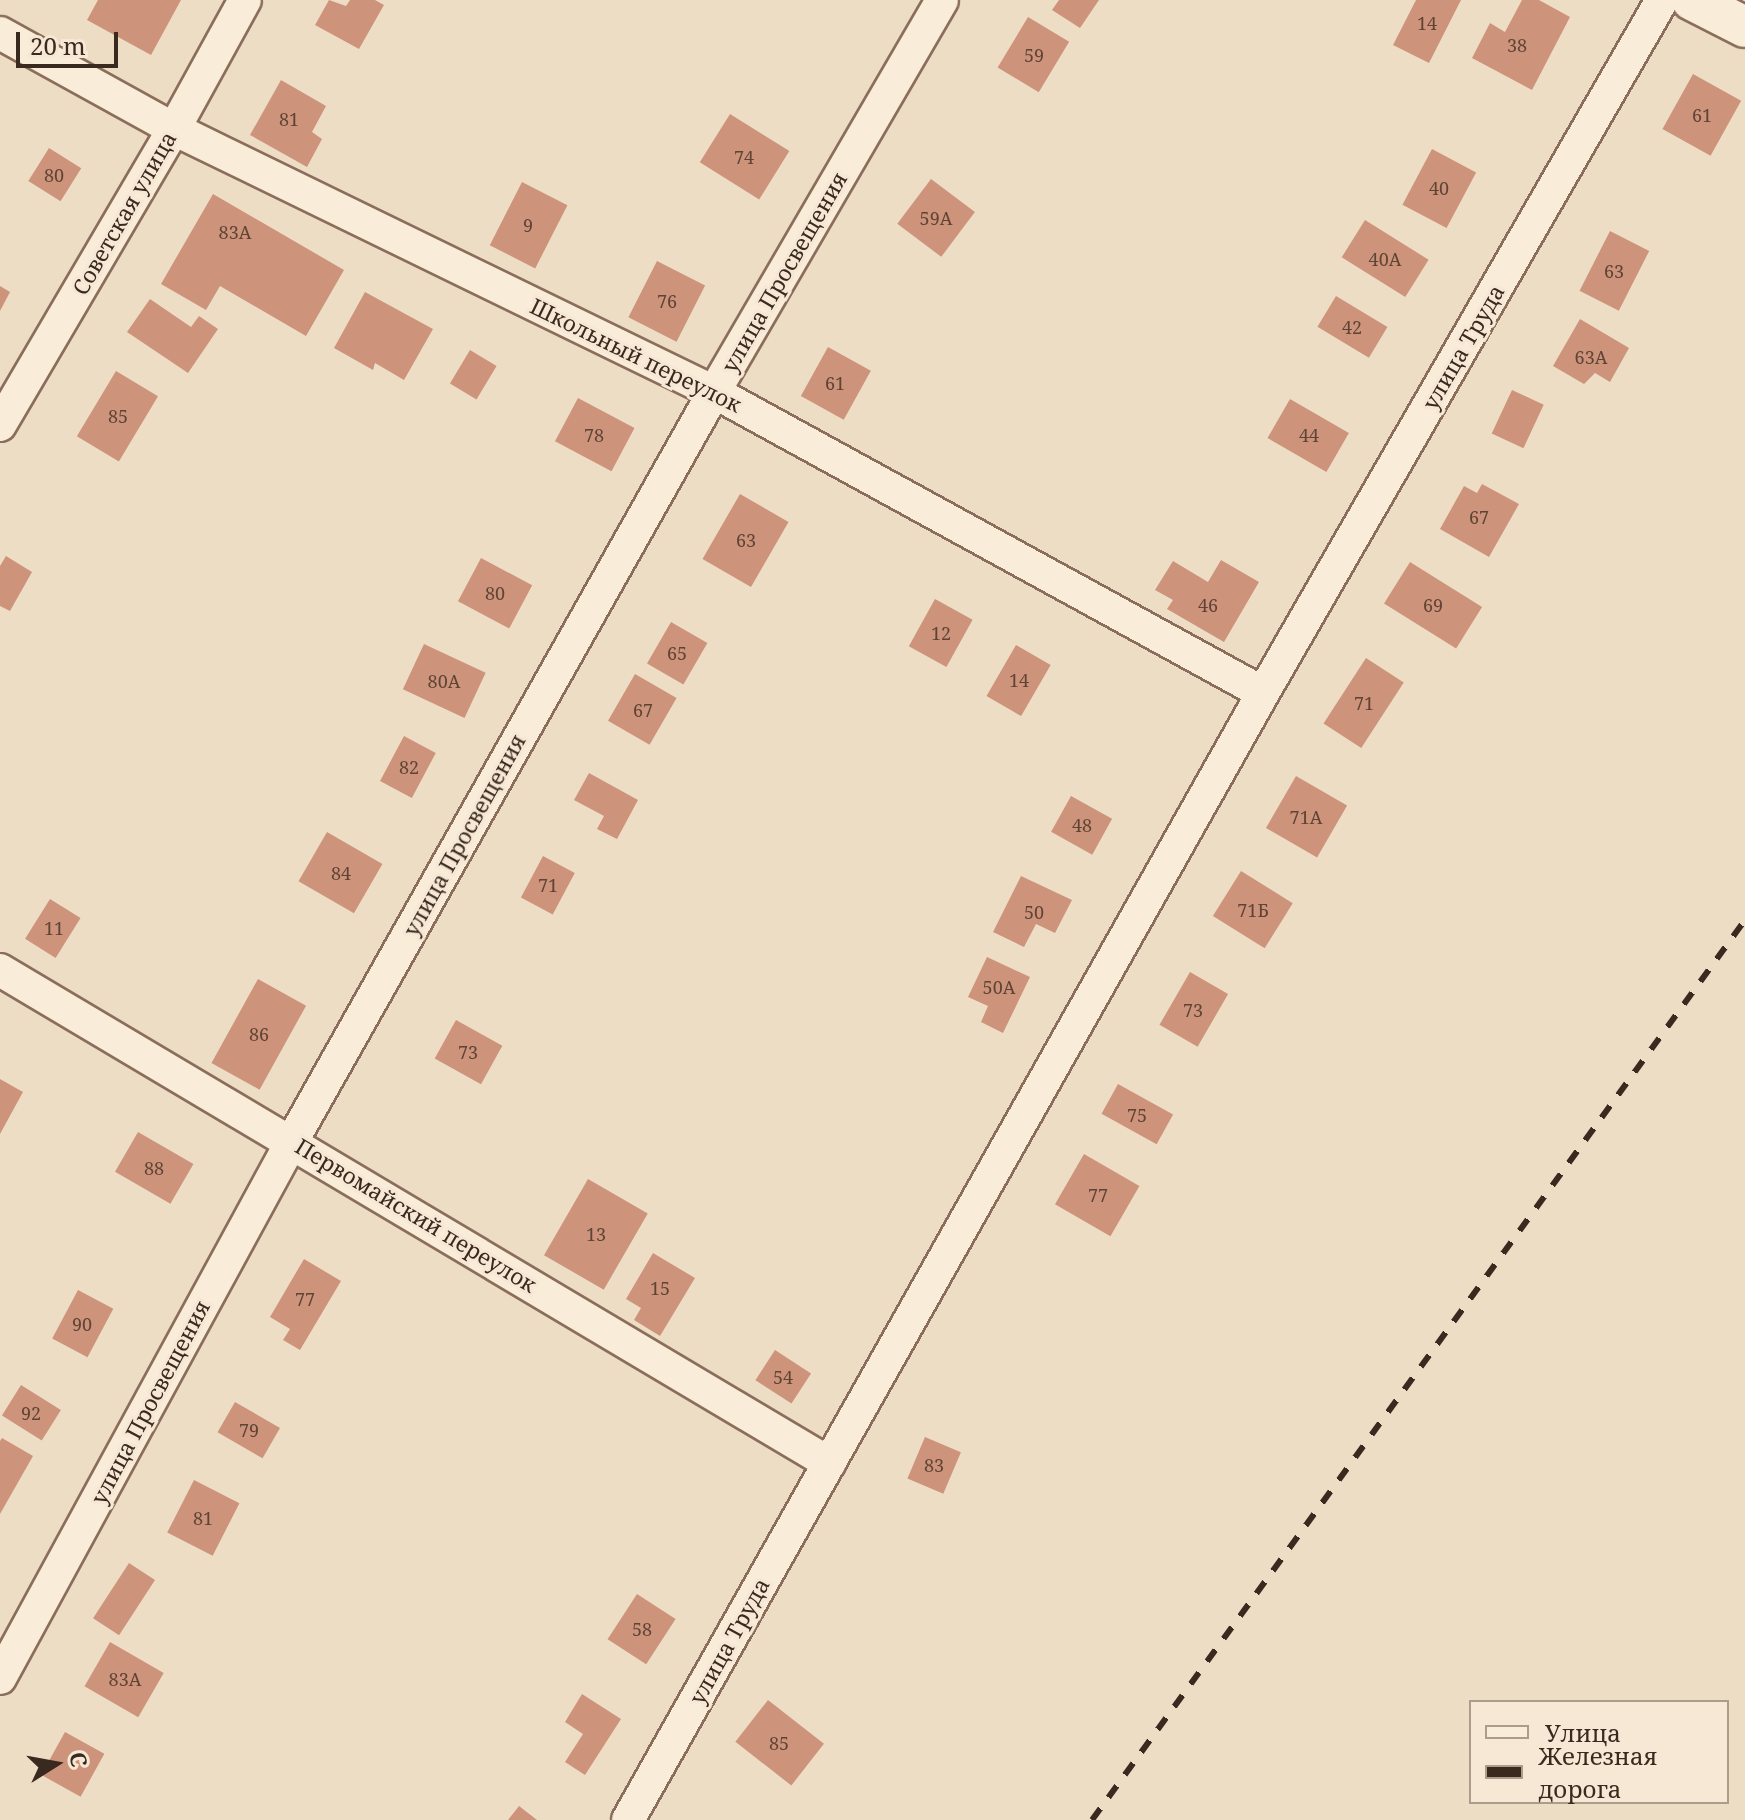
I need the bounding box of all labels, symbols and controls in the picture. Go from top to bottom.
house number: 14 [1417,12,1437,34]
scale bar [20,16,122,66]
text: 20 m [30,29,86,62]
house number: 38 [1507,34,1527,56]
house number: 59 [1024,44,1044,66]
house number: 61 [1692,104,1712,126]
house number: 81 [279,108,299,130]
street label: Советская улица [66,127,182,299]
house number: 74 [734,146,754,168]
house number: 80 [44,164,64,186]
street label: улица Просвещения [716,167,852,377]
house number: 40 [1429,177,1449,199]
house number: 59А [920,207,952,229]
house number: 9 [523,214,533,236]
house number: 83А [219,221,251,243]
house number: 40А [1369,248,1401,270]
house number: 63 [1604,260,1624,282]
street label: улица Труда [1417,280,1509,414]
house number: 76 [657,290,677,312]
street label: Школьный переулок [526,292,746,418]
house number: 42 [1342,316,1362,338]
house number: 63А [1575,346,1607,368]
house number: 61 [825,372,845,394]
house number: 85 [108,405,128,427]
house number: 78 [584,424,604,446]
house number: 44 [1299,424,1319,446]
house number: 67 [1469,506,1489,528]
house number: 63 [736,529,756,551]
house number: 80 [485,582,505,604]
house number: 46 [1198,594,1218,616]
house number: 69 [1423,594,1443,616]
house number: 12 [931,622,951,644]
house number: 65 [667,642,687,664]
house number: 14 [1009,669,1029,691]
house number: 80А [428,670,460,692]
house number: 71 [1354,692,1374,714]
house number: 67 [633,699,653,721]
street label: улица Просвещения [397,729,531,941]
house number: 82 [399,756,419,778]
house number: 71А [1290,806,1322,828]
house number: 48 [1072,814,1092,836]
house number: 84 [331,862,351,884]
house number: 71 [538,874,558,896]
house number: 71Б [1237,899,1269,921]
house number: 50 [1024,901,1044,923]
house number: 11 [44,917,64,939]
house number: 50А [983,976,1015,998]
house number: 73 [1183,999,1203,1021]
house number: 86 [249,1023,269,1045]
house number: 73 [458,1041,478,1063]
house number: 75 [1127,1104,1147,1126]
street label: Первомайский переулок [291,1132,541,1298]
house number: 88 [144,1157,164,1179]
house number: 77 [1088,1184,1108,1206]
house number: 13 [586,1223,606,1245]
house number: 15 [650,1277,670,1299]
house number: 77 [295,1288,315,1310]
street label: улица Просвещения [85,1296,215,1508]
house number: 90 [72,1313,92,1335]
house number: 54 [773,1366,793,1388]
house number: 92 [21,1402,41,1424]
house number: 79 [239,1419,259,1441]
house number: 83 [924,1454,944,1476]
house number: 81 [193,1507,213,1529]
street label: улица Труда [684,1573,774,1709]
house number: 58 [632,1618,652,1640]
house number: 83А [109,1668,141,1690]
legend [1469,1700,1729,1804]
text: Улица [1545,1716,1621,1749]
north arrow [16,1724,96,1804]
house number: 85 [769,1732,789,1754]
text: Железная дорога [1539,1739,1657,1805]
text: С [63,1749,96,1769]

